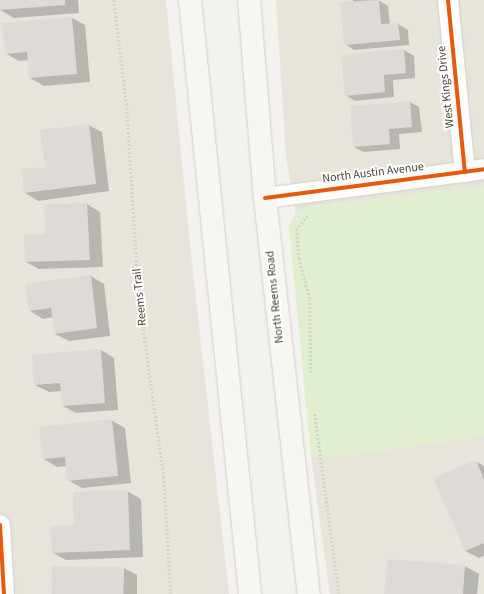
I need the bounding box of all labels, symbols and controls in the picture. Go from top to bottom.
street label: West Kings Drive [435,45,457,129]
street label: North Austin Avenue [321,160,425,186]
street label: North Reems Road [263,250,287,344]
street label: Reems Trail [130,268,150,326]

